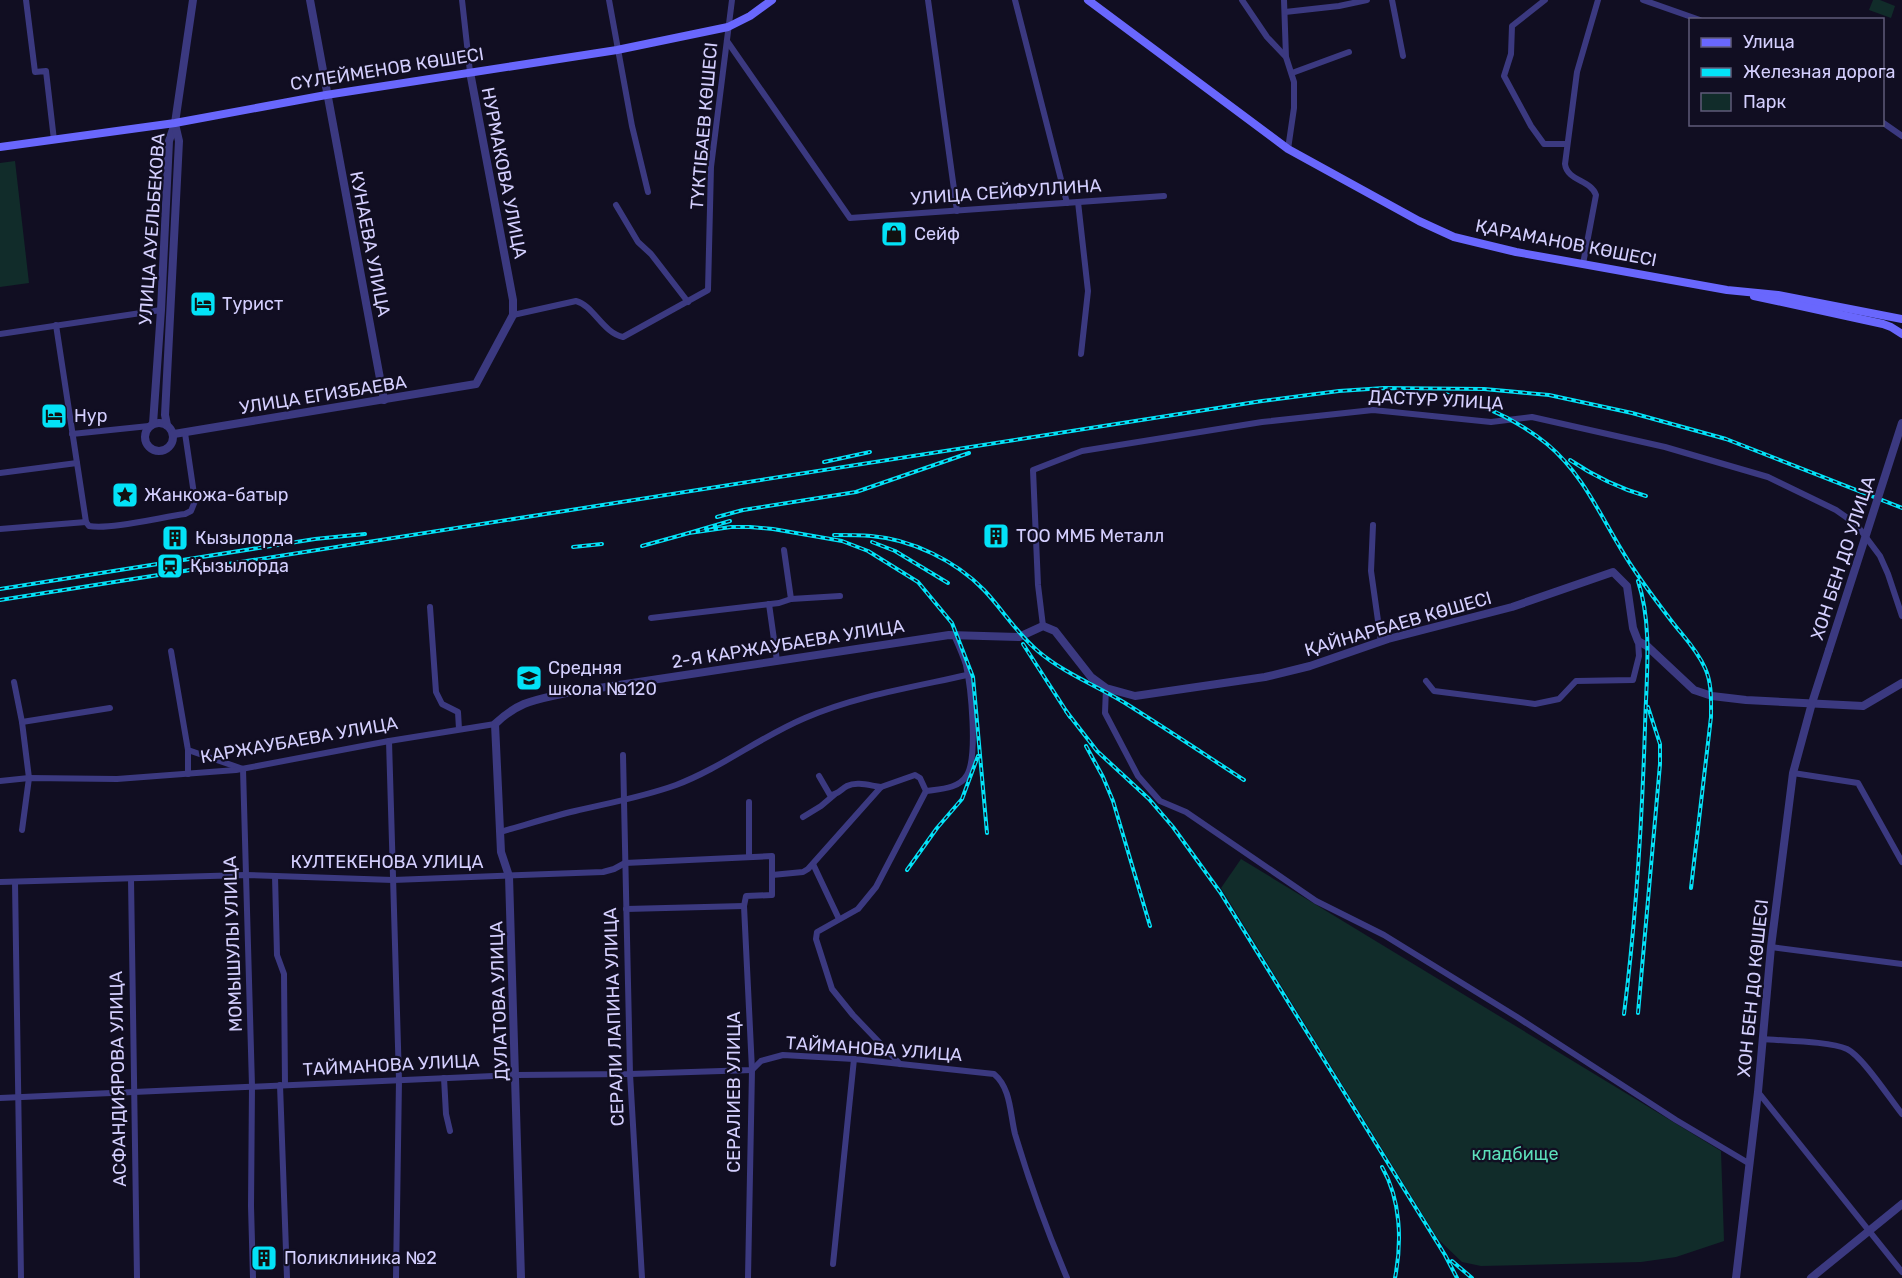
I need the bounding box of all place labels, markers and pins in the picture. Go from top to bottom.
shop icon: Сейф [879,219,909,249]
place label: Сейф [914,223,960,245]
hotel icon: Турист [188,289,218,319]
place label: Турист [222,293,283,315]
hotel icon: Нур [39,401,69,431]
place label: Нур [74,405,107,427]
place icon: Жанкожа-батыр [110,480,140,510]
place label: Жанкожа-батыр [144,484,288,506]
building icon: ТОО ММБ Металл [981,521,1011,551]
building icon: Кызылорда [160,523,190,553]
place label: ТОО ММБ Металл [1016,525,1164,547]
place label: Кызылорда [195,527,293,549]
station icon: Қызылорда [155,551,185,581]
place label: Қызылорда [190,555,289,577]
place label: Средняя школа №120 [548,657,657,700]
school or university icon: Средняя школа №120 [514,663,544,693]
building icon: Поликлиника №2 [249,1243,279,1273]
place label: Поликлиника №2 [284,1247,437,1269]

